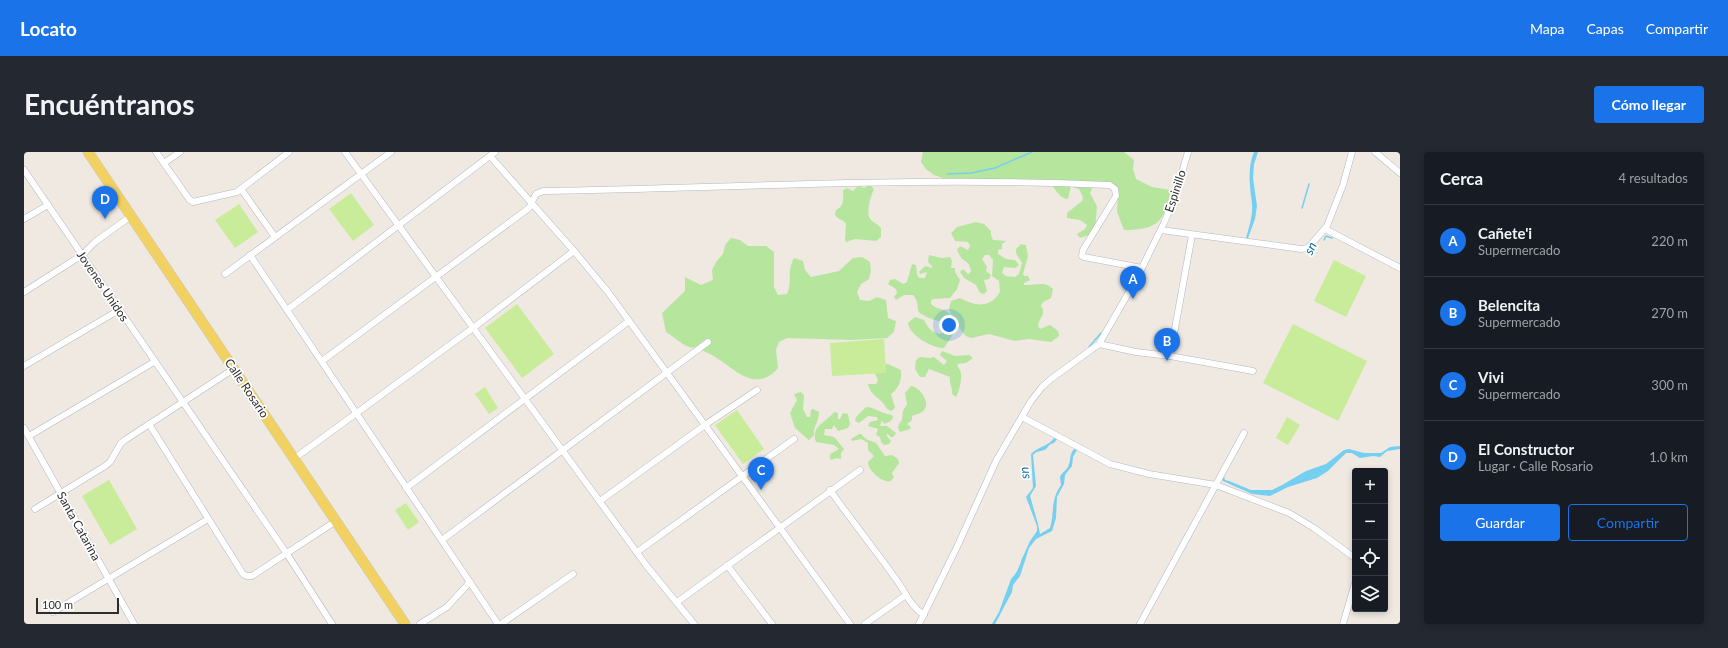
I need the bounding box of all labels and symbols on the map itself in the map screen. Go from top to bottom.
street label: Espinillo [1161,168,1189,214]
pin: D [92,186,118,219]
water label: sn [1300,239,1320,257]
street label: Jovenes Unidos [74,248,132,324]
pin: A [1120,266,1146,299]
your location [939,315,959,335]
pin: B [1154,328,1180,361]
street label: Calle Rosario [222,356,272,421]
pin: C [748,457,774,490]
water label: sn [1015,466,1033,480]
street label: Santa Catarina [54,489,104,563]
scale bar [36,596,119,615]

